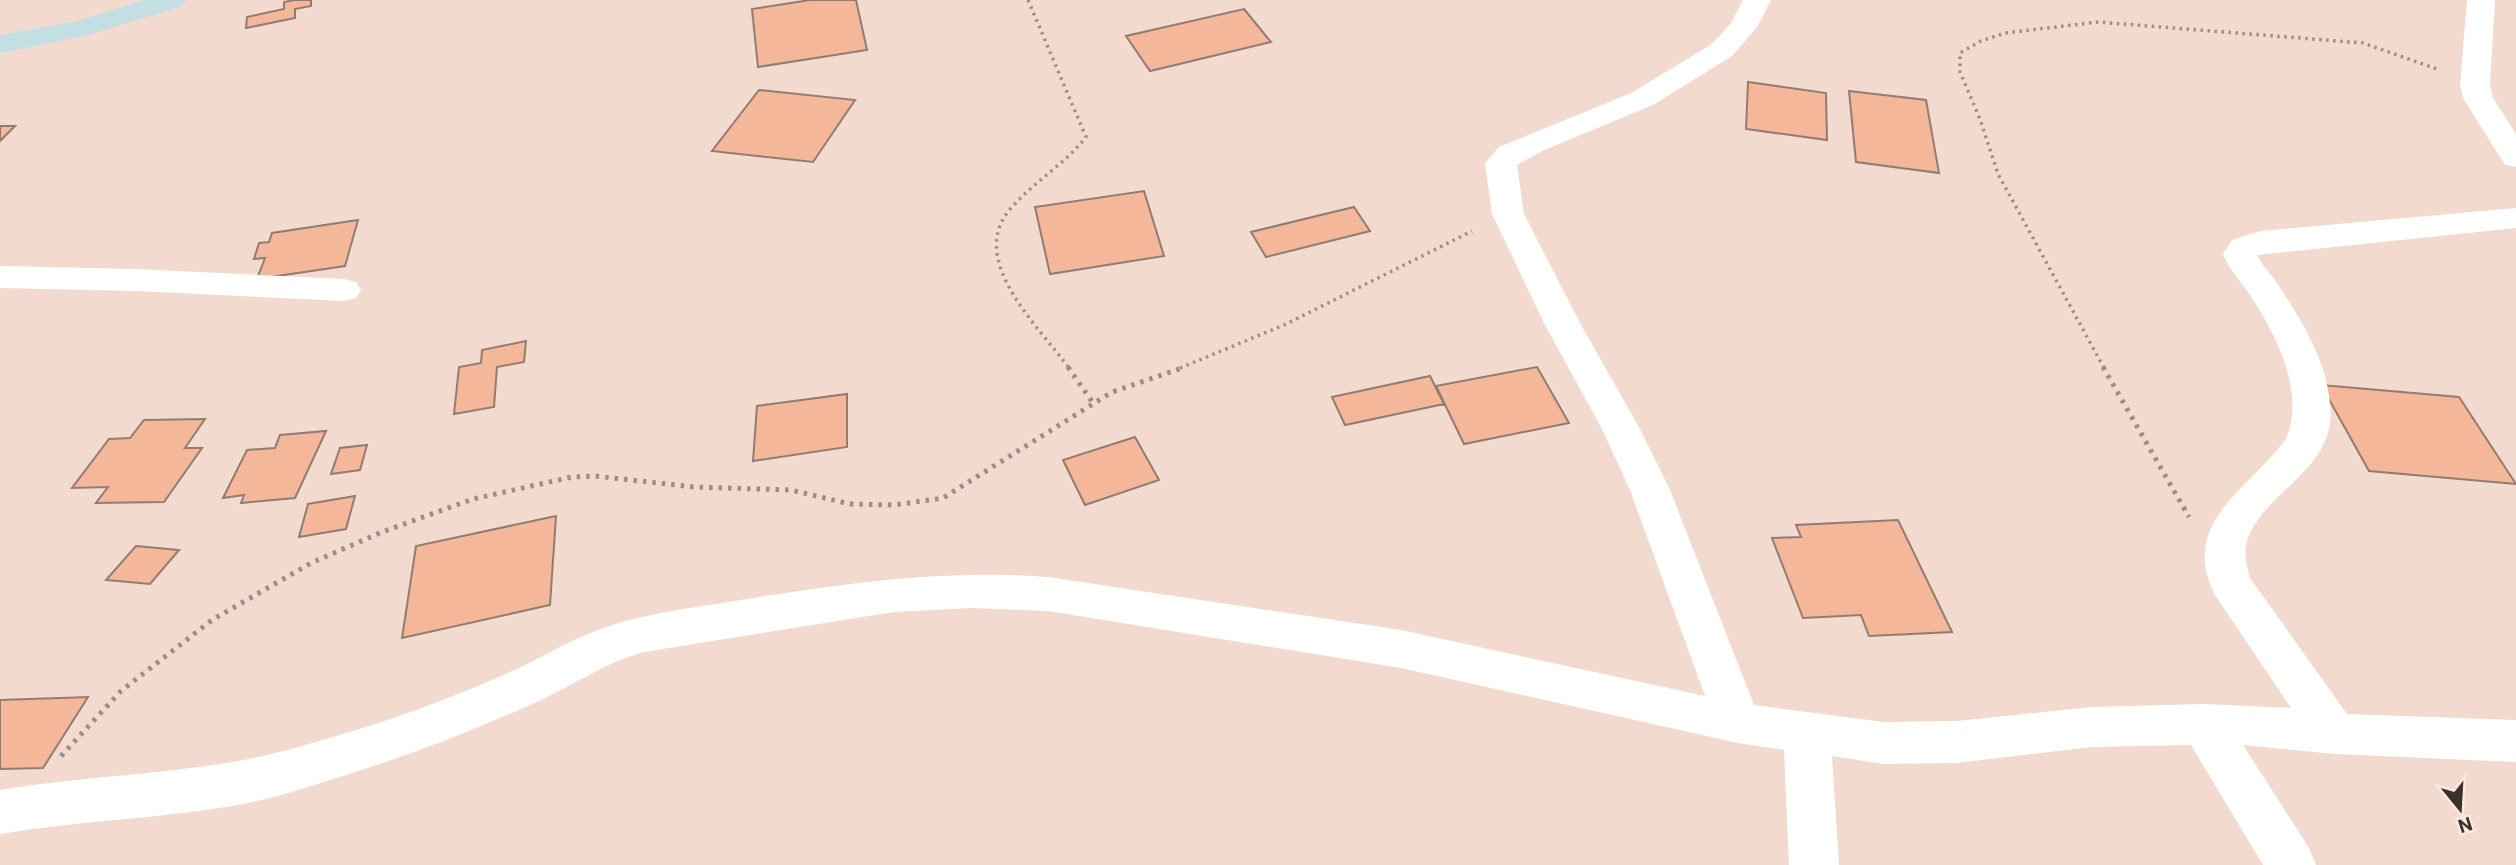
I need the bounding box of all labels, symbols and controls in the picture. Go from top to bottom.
north arrow [2425,774,2495,844]
text: N [2455,812,2475,838]

